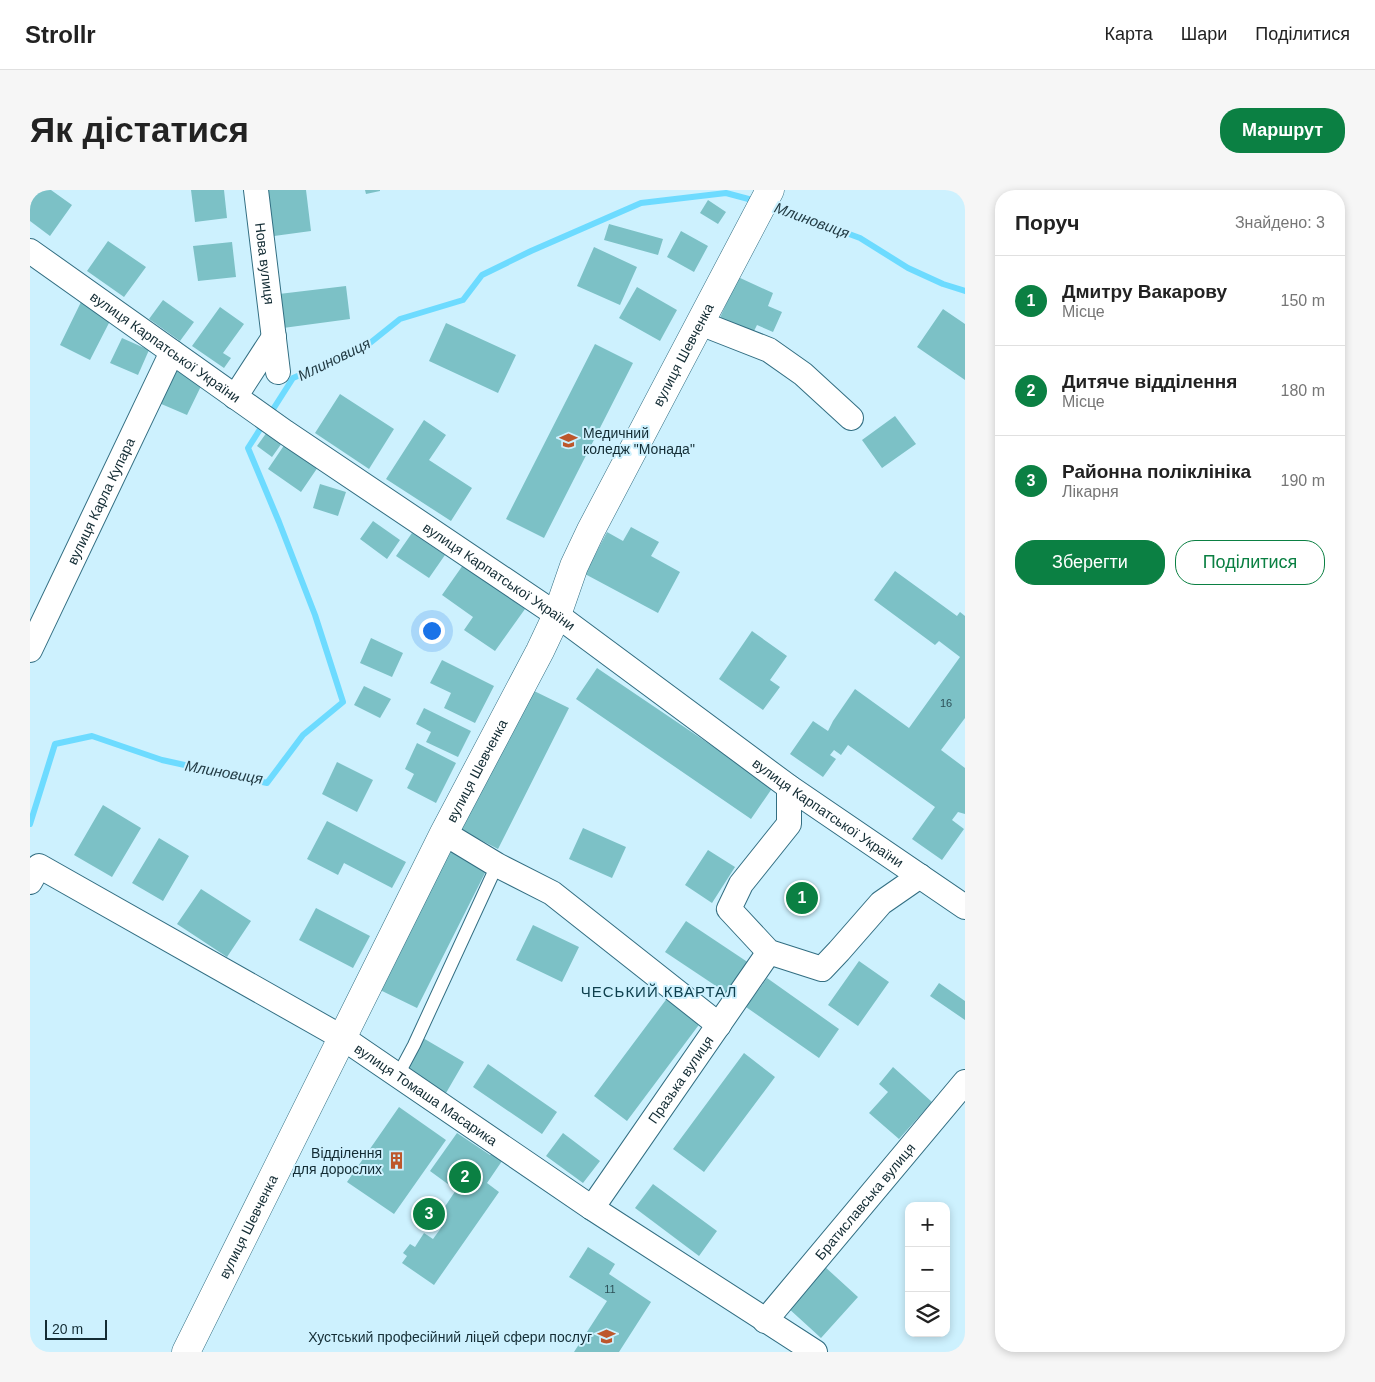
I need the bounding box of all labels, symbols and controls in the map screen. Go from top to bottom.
text: Strollr [25,21,96,48]
text: Карта [1105,24,1153,44]
text: Шари [1181,24,1227,44]
text: Поділитися [1255,24,1350,44]
button: Маршрут [1220,108,1345,153]
text: Як дістатися [30,110,249,149]
water label: Млиновиця [772,199,852,241]
text: Поруч [1015,211,1079,234]
text: Знайдено: 3 [1235,214,1325,231]
street label: Нова вулиця [252,222,278,305]
text: Дмитру Вакарову [1062,281,1227,302]
street label: вулиця Карпатської України [87,288,243,406]
text: 1 [1027,292,1035,309]
text: 150 m [1281,292,1325,309]
street label: вулиця Шевченка [650,300,717,409]
text: Місце [1062,303,1105,320]
water label: Млиновиця [295,334,373,384]
text: Дитяче відділення [1062,371,1237,392]
text: 2 [1027,382,1035,399]
text: 180 m [1281,382,1325,399]
text: Місце [1062,393,1105,410]
place label: Медичний коледж "Монада" [583,425,695,457]
school or university icon: Медичний коледж "Монада" [559,431,579,451]
street label: вулиця Карла Купара [64,435,138,567]
text: Районна поліклініка [1062,461,1251,482]
text: 3 [1027,472,1035,489]
text: 190 m [1281,472,1325,489]
text: Лікарня [1062,483,1119,500]
street label: вулиця Карпатської України [420,519,578,634]
button: Зберегти [1015,540,1165,585]
button: Поділитися [1175,540,1325,585]
your location [419,618,445,644]
house number: 16 [940,697,952,709]
street label: вулиця Шевченка [443,716,511,825]
street label: вулиця Карпатської України [749,755,906,871]
water label: Млиновиця [184,757,264,787]
pin: 1 [786,879,818,917]
district label: ЧЕСЬКИЙ КВАРТАЛ [581,983,737,1000]
street label: Празька вулиця [645,1033,717,1127]
street label: вулиця Томаша Масарика [351,1040,500,1149]
street label: Братиславська вулиця [812,1140,918,1263]
place label: Відділення для дорослих [293,1145,382,1177]
building icon: Відділення для дорослих [386,1151,406,1171]
pin: 2 [449,1158,481,1196]
street label: вулиця Шевченка [216,1172,281,1281]
pin: 3 [413,1195,445,1233]
map controls [905,1202,950,1337]
button: + [905,1202,950,1247]
button: − [905,1247,950,1292]
house number: 11 [604,1283,616,1295]
button: layers [905,1292,950,1337]
scale bar [45,1317,108,1340]
text: 20 m [52,1321,83,1337]
school or university icon: Хустський професійний ліцей сфери послуг [596,1327,616,1347]
place label: Хустський професійний ліцей сфери послуг [308,1329,592,1345]

